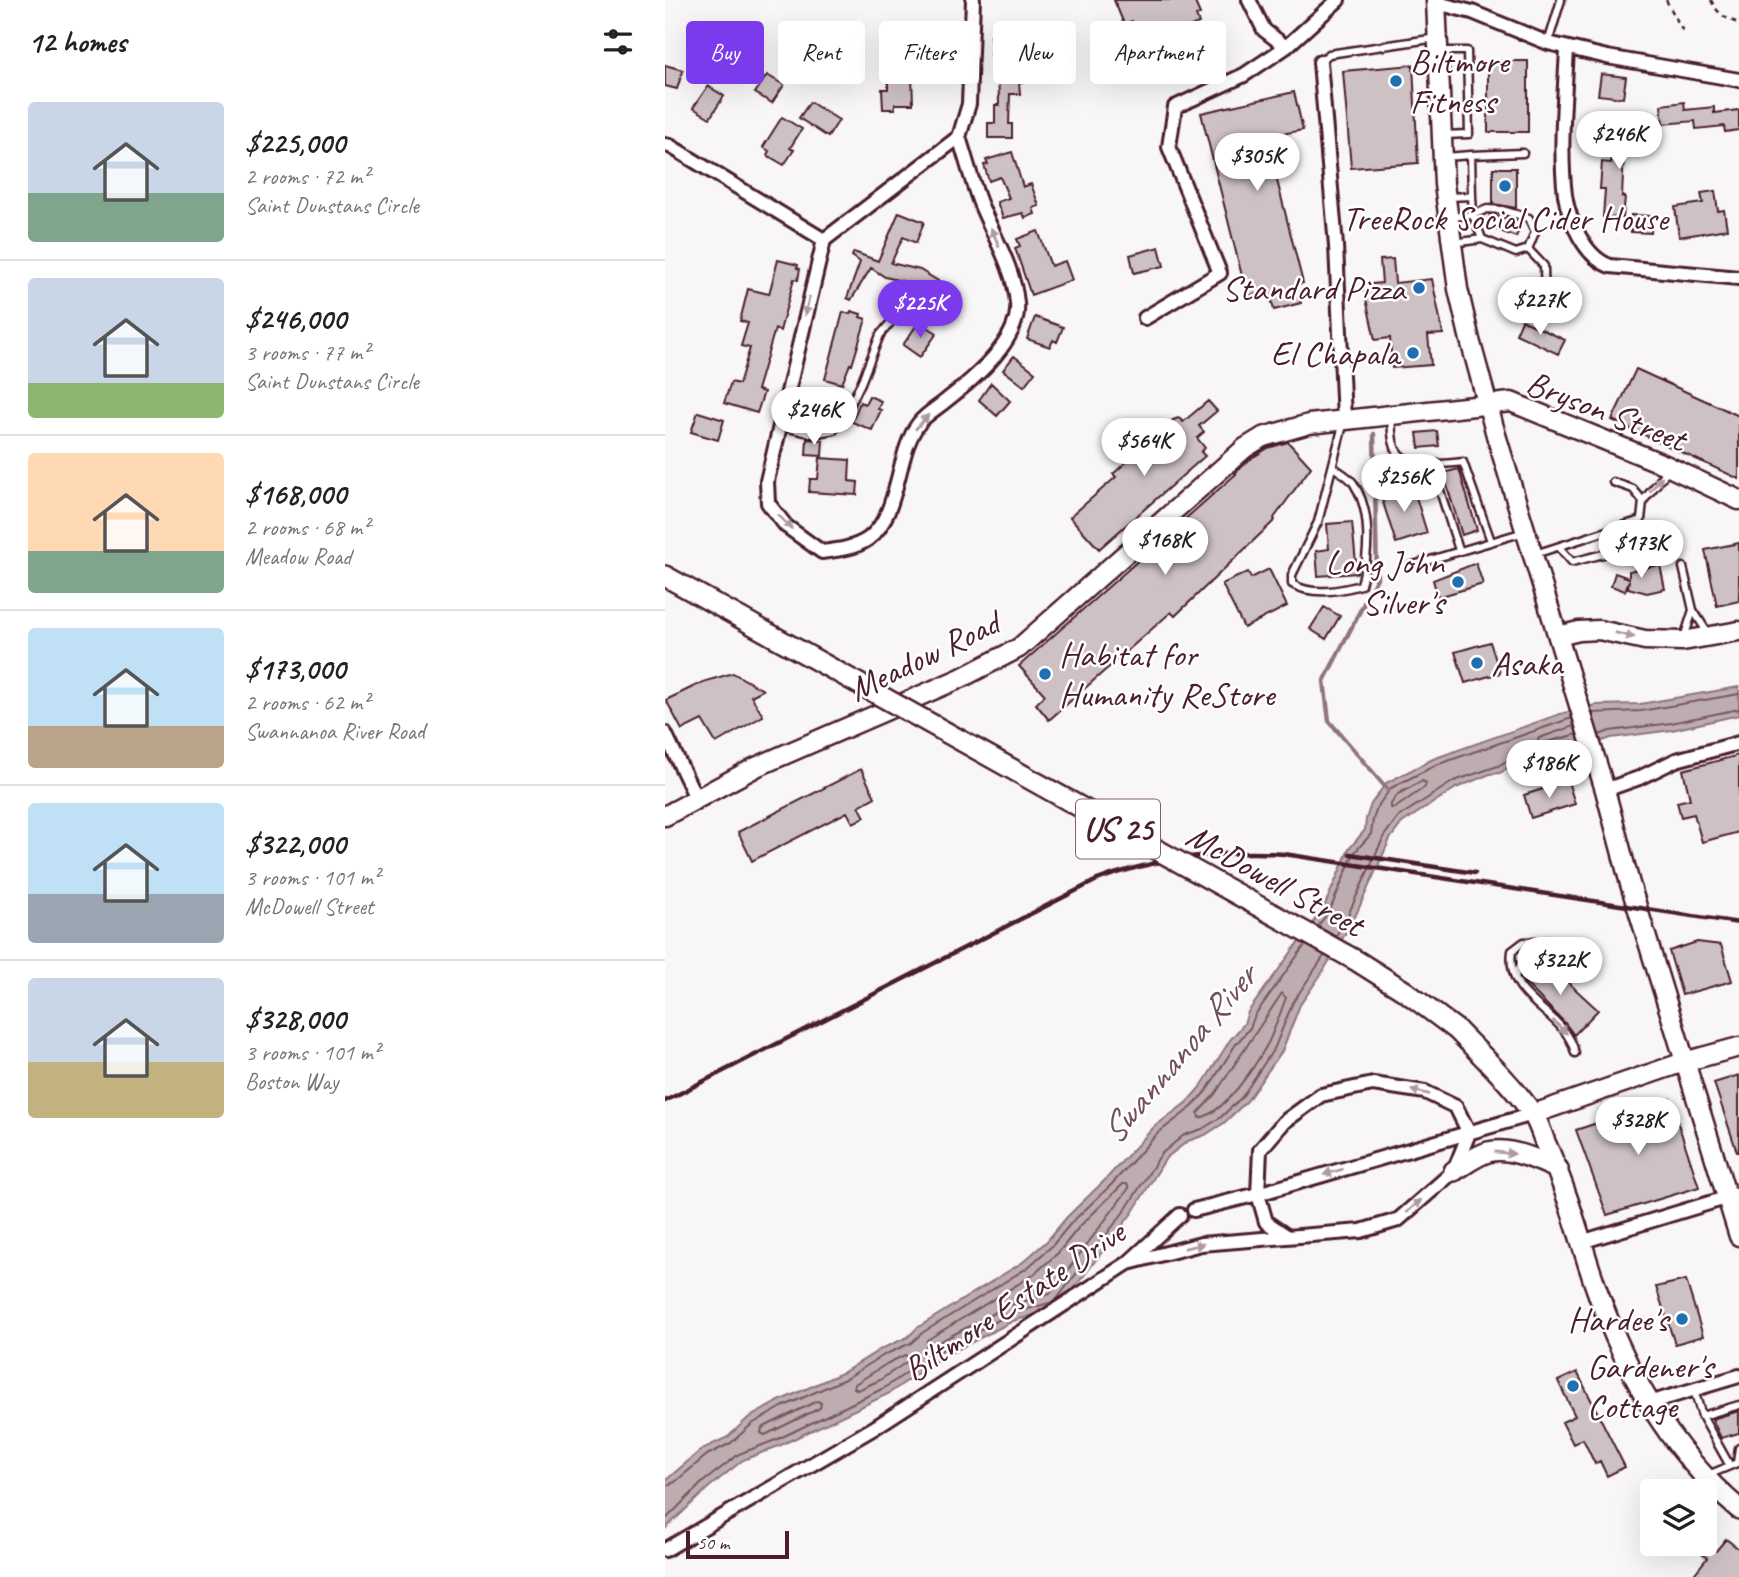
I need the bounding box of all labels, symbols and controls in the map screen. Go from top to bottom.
chip: Buy [686,21,764,84]
chip: Rent [778,21,865,84]
chip: Filters [879,21,979,84]
chip: New [993,21,1076,84]
chip: Apartment [1090,21,1226,84]
text: 12 homes [28,23,126,61]
icon: filters [599,23,637,61]
place label: Biltmore Fitness [1410,39,1511,124]
marker: Biltmore Fitness [1388,73,1404,89]
pin: $246K [1570,111,1668,171]
text: $246K [1592,119,1646,148]
text: $225,000 [245,124,345,162]
icon: home [84,130,168,214]
pin: $305K [1208,134,1306,193]
text: $305K [1231,141,1283,170]
text: 2 rooms · 72 m² [245,162,369,191]
marker: TreeRock Social Cider House [1497,178,1513,194]
text: Saint Dunstans Circle [245,191,419,220]
place label: TreeRock Social Cider House [1342,196,1670,241]
one-way arrow [989,227,1001,247]
place label: Standard Pizza [1222,266,1408,311]
pin: $227K [1491,278,1589,337]
pin: $225K [871,280,969,340]
marker: Standard Pizza [1411,280,1427,296]
text: $227K [1514,285,1567,314]
text: $225K [894,288,946,317]
one-way arrow [801,295,812,317]
text: $246,000 [245,300,346,338]
icon: home [84,306,168,390]
place label: El Chapala [1271,331,1402,376]
text: 3 rooms · 77 m² [245,338,369,367]
marker: El Chapala [1405,345,1421,361]
street label: Bryson Street [1520,360,1695,463]
text: Saint Dunstans Circle [245,367,419,396]
pin: $246K [765,388,863,447]
text: $246K [787,395,841,424]
one-way arrow [914,414,930,431]
pin: $564K [1095,419,1193,478]
text: $564K [1117,426,1171,455]
pin: $256K [1355,454,1453,514]
text: $256K [1377,462,1431,491]
text: $168,000 [245,475,346,513]
one-way arrow [1649,475,1664,493]
icon: home [84,481,168,565]
text: 2 rooms · 68 m² [245,513,369,542]
one-way arrow [776,514,793,531]
pin: $168K [1116,518,1214,577]
pin: $173K [1592,520,1690,580]
text: $168K [1138,525,1192,554]
text: $173K [1615,528,1668,557]
place label: Long John Silver's [1325,540,1447,625]
text: Meadow Road [245,542,351,571]
marker: Long John Silver's [1450,574,1466,590]
street label: Meadow Road [841,598,1011,712]
one-way arrow [1614,630,1636,641]
place label: Habitat for Humanity ReStore [1059,632,1277,717]
place label: Asaka [1491,641,1564,686]
text: $173,000 [245,650,345,688]
marker: Asaka [1469,655,1485,671]
icon: home [84,656,168,740]
marker: Habitat for Humanity ReStore [1037,666,1053,682]
text: 2 rooms · 62 m² [245,688,369,717]
text: Swannanoa River Road [245,717,425,746]
pin: $186K [1500,740,1598,800]
text: $186K [1522,748,1576,777]
road number: US 25 [1076,800,1160,858]
street label: McDowell Street [1179,813,1374,949]
text: $322,000 [245,825,345,863]
icon: home [84,831,168,915]
text: 3 rooms · 101 m² [245,863,380,892]
text: McDowell Street [245,892,373,921]
pin: $322K [1511,937,1609,997]
text: $322K [1533,945,1587,974]
water label: Swannanoa River [1089,950,1270,1153]
text: $328,000 [245,1000,345,1038]
icon: home [84,1006,168,1090]
one-way arrow [1551,1018,1568,1034]
text: 3 rooms · 101 m² [245,1038,380,1067]
text: Boston Way [245,1067,338,1096]
one-way arrow [1409,1086,1431,1097]
pin: $328K [1589,1098,1687,1157]
text: $328K [1611,1105,1665,1134]
one-way arrow [1494,1147,1516,1158]
one-way arrow [1322,1168,1343,1178]
one-way arrow [1405,1198,1423,1214]
street label: Biltmore Estate Drive [894,1209,1136,1392]
one-way arrow [1183,1240,1205,1251]
place label: Hardee's [1568,1297,1671,1342]
marker: Hardee's [1674,1311,1690,1327]
place label: Gardener's Cottage [1587,1344,1716,1429]
marker: Gardener's Cottage [1565,1378,1581,1394]
map controls [1640,1479,1717,1556]
button: layers [1640,1479,1717,1556]
scale bar [686,1528,789,1560]
text: 50 m [697,1531,729,1555]

